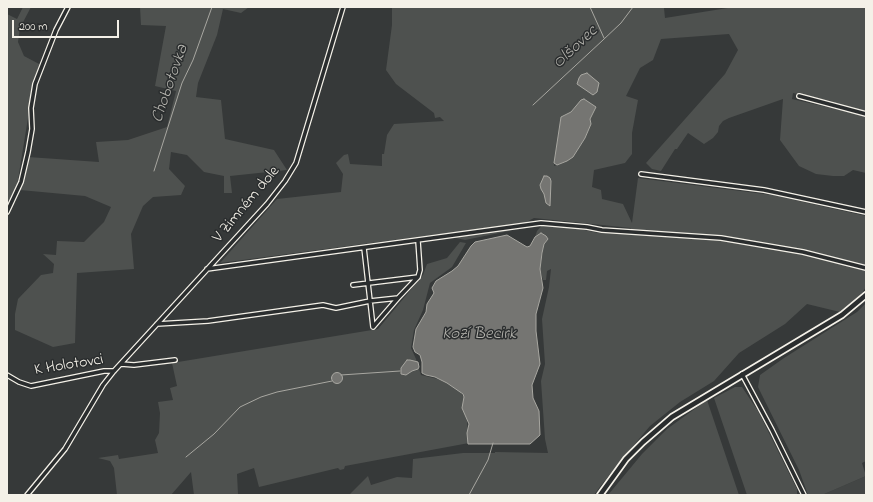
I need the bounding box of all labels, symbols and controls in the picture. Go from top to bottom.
scale bar [14,12,121,38]
text: 200 m [19,18,48,36]
water label: Olšovec [549,22,603,74]
water label: Chobotovka [148,42,194,126]
street label: V Zimném dole [209,163,285,247]
water label: Kozí Becirk [442,325,516,345]
street label: K Holotovci [33,351,105,381]

